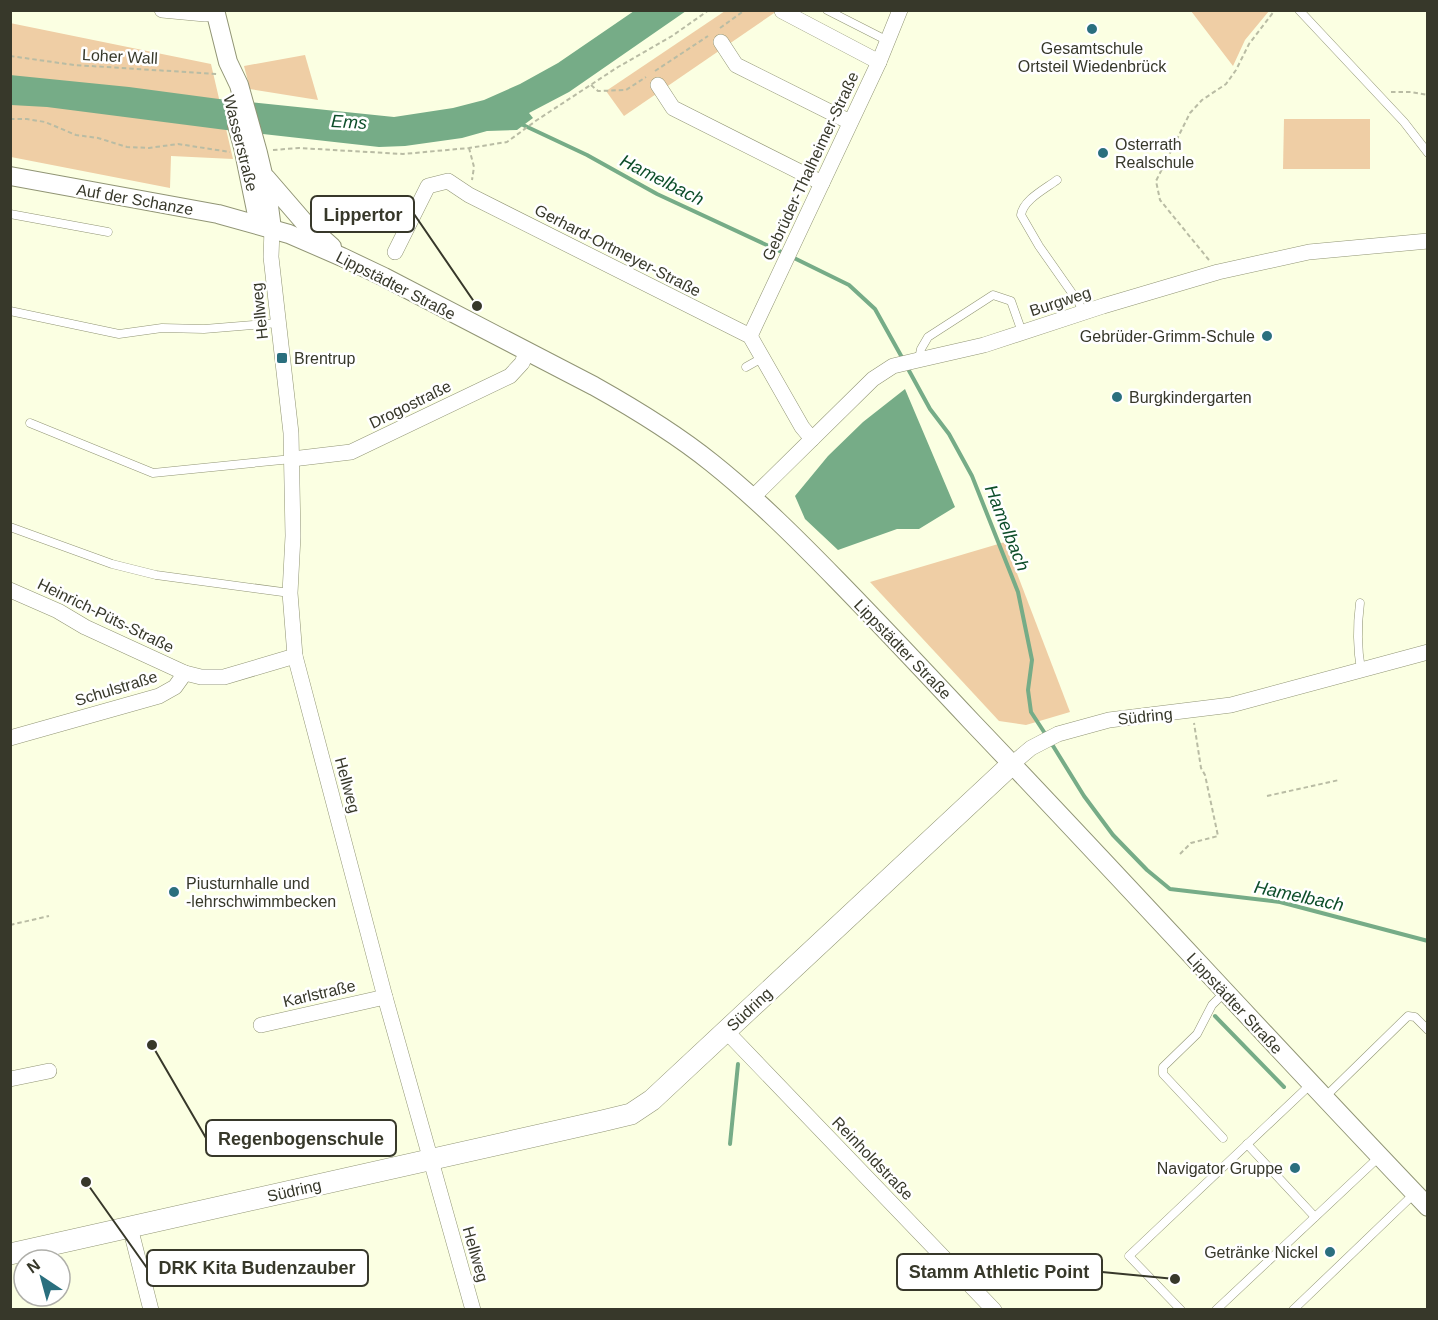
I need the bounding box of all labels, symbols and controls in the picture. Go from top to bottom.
marker: Gesamtschule Ortsteil Wiedenbrück [1085,22,1099,36]
place label: Gesamtschule Ortsteil Wiedenbrück [1018,40,1167,75]
street label: Loher Wall [82,46,158,67]
street label: Gebrüder-Thalheimer-Straße [759,69,862,263]
street label: Wasserstraße [220,93,261,193]
water label: Ems [331,111,367,133]
place label: Osterrath Realschule [1115,136,1194,171]
marker: Osterrath Realschule [1096,146,1110,160]
water label: Hamelbach [617,150,707,210]
street label: Auf der Schanze [75,181,195,218]
callout: Lippertor [311,196,414,232]
street label: Gerhard-Ortmeyer-Straße [532,201,704,300]
text: Lippertor [324,205,403,225]
street label: Lippstädter Straße [333,248,458,323]
street label: Hellweg [248,282,271,340]
street label: Burgweg [1027,284,1093,319]
place label: Gebrüder-Grimm-Schule [1080,328,1255,345]
marker: Gebrüder-Grimm-Schule [1260,329,1274,343]
place label: Brentrup [294,350,355,367]
marker: Brentrup [275,351,289,365]
street label: Drogostraße [367,377,454,432]
place label: Burgkindergarten [1129,389,1252,406]
marker: Burgkindergarten [1110,390,1124,404]
water label: Hamelbach [981,482,1033,574]
street label: Heinrich-Püts-Straße [35,575,177,656]
street label: Lippstädter Straße [851,596,955,703]
street label: Schulstraße [73,668,160,709]
street label: Südring [1117,705,1173,728]
street label: Hellweg [332,755,363,815]
place label: Piusturnhalle und -lehrschwimmbecken [186,875,336,910]
water label: Hamelbach [1252,877,1346,915]
marker: Piusturnhalle und -lehrschwimmbecken [167,885,181,899]
street label: Lippstädter Straße [1184,949,1286,1057]
street label: Karlstraße [281,977,357,1010]
street label: Südring [723,984,775,1034]
street label: Reinholdstraße [829,1113,917,1203]
callout: Regenbogenschule [206,1120,396,1156]
text: Regenbogenschule [218,1129,384,1149]
place label: Navigator Gruppe [1157,1160,1283,1177]
marker: Navigator Gruppe [1288,1161,1302,1175]
street label: Südring [265,1176,323,1205]
street label: Hellweg [460,1224,492,1284]
place label: Getränke Nickel [1204,1244,1318,1261]
marker: Getränke Nickel [1323,1245,1337,1259]
north arrow [12,1248,72,1308]
callout: DRK Kita Budenzauber [147,1250,368,1286]
callout: Stamm Athletic Point [897,1254,1102,1290]
text: N [24,1256,43,1277]
text: DRK Kita Budenzauber [158,1258,356,1278]
text: Stamm Athletic Point [909,1262,1089,1282]

